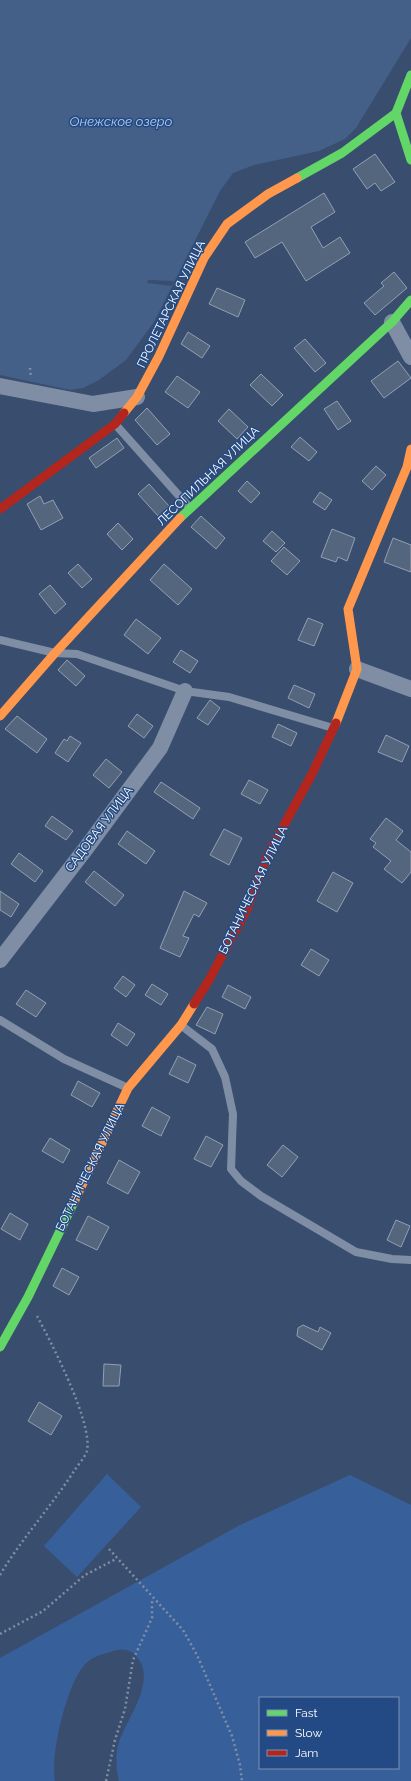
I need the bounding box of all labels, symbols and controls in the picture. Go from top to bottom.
water label: Онежское озеро [70,114,173,129]
street label: ПРОЛЕТАРСКАЯ УЛИЦА [134,238,208,370]
street label: ЛЕСОПИЛЬНАЯ УЛИЦА [154,424,262,528]
street label: САДОВАЯ УЛИЦА [62,784,136,874]
street label: БОТАНИЧЕСКАЯ УЛИЦА [216,824,290,956]
street label: БОТАНИЧЕСКАЯ УЛИЦА [53,1101,127,1233]
legend [259,1697,399,1769]
text: Fast [295,1706,318,1720]
text: Slow [295,1726,322,1740]
text: Jam [295,1746,318,1760]

